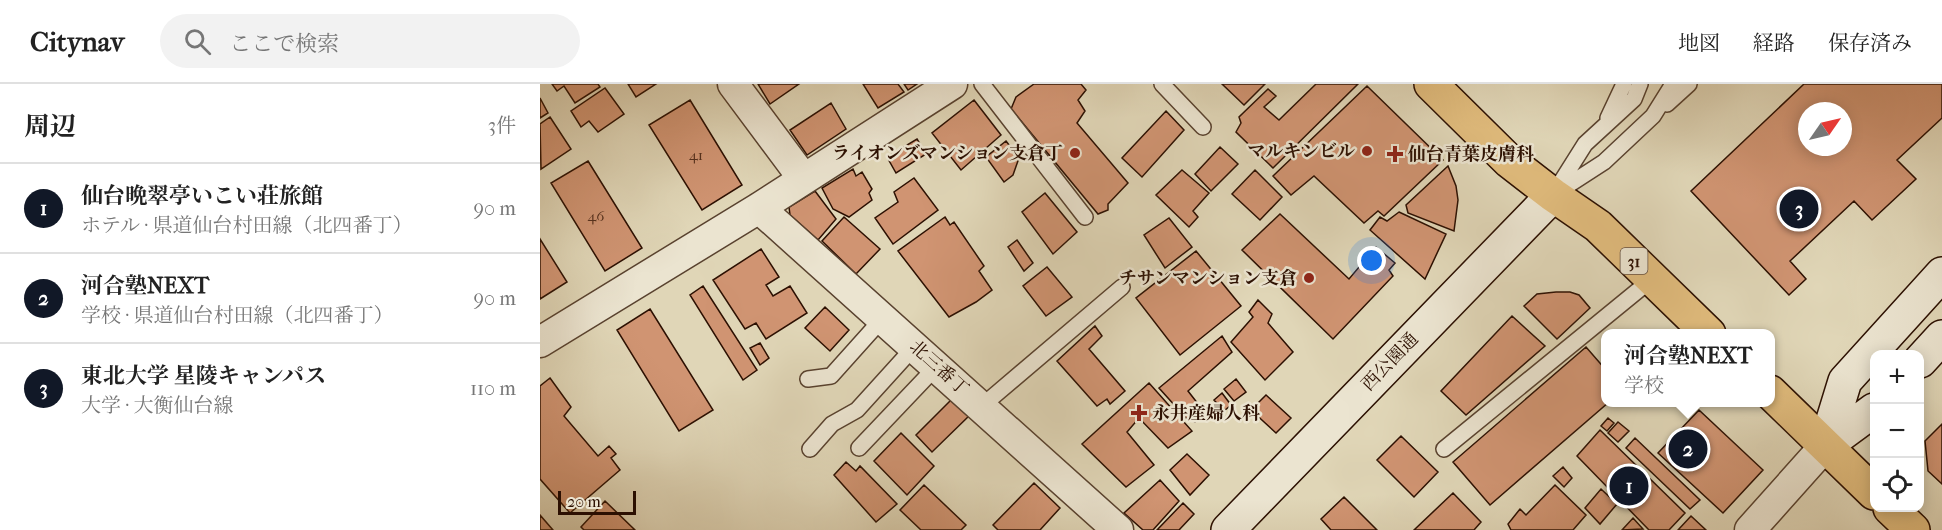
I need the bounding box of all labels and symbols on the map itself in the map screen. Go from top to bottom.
north arrow [1798,102,1852,156]
place label: マルキンビル [1247,141,1355,162]
place label: ライオンズマンション支倉丁 [832,143,1063,164]
marker: マルキンビル [1360,144,1374,158]
place label: 仙台青葉皮膚科 [1408,144,1534,165]
marker: 仙台青葉皮膚科 [1386,145,1404,163]
house number: 41 [689,146,703,164]
marker: ライオンズマンション支倉丁 [1068,146,1082,160]
pin: 3 [1780,186,1818,232]
house number: 46 [588,207,605,225]
your location [1357,246,1386,275]
road number: 31 [1620,248,1648,274]
place label: チサンマンション支倉 [1119,268,1297,289]
marker: チサンマンション支倉 [1302,271,1316,285]
street label: 西公園通 [1357,329,1423,395]
street label: 北三番丁 [905,336,973,400]
place label: 永井産婦人科 [1152,403,1260,424]
marker: 永井産婦人科 [1130,404,1148,422]
pin: 2 [1668,426,1708,472]
pin: 1 [1610,464,1648,508]
scale bar [558,488,636,516]

